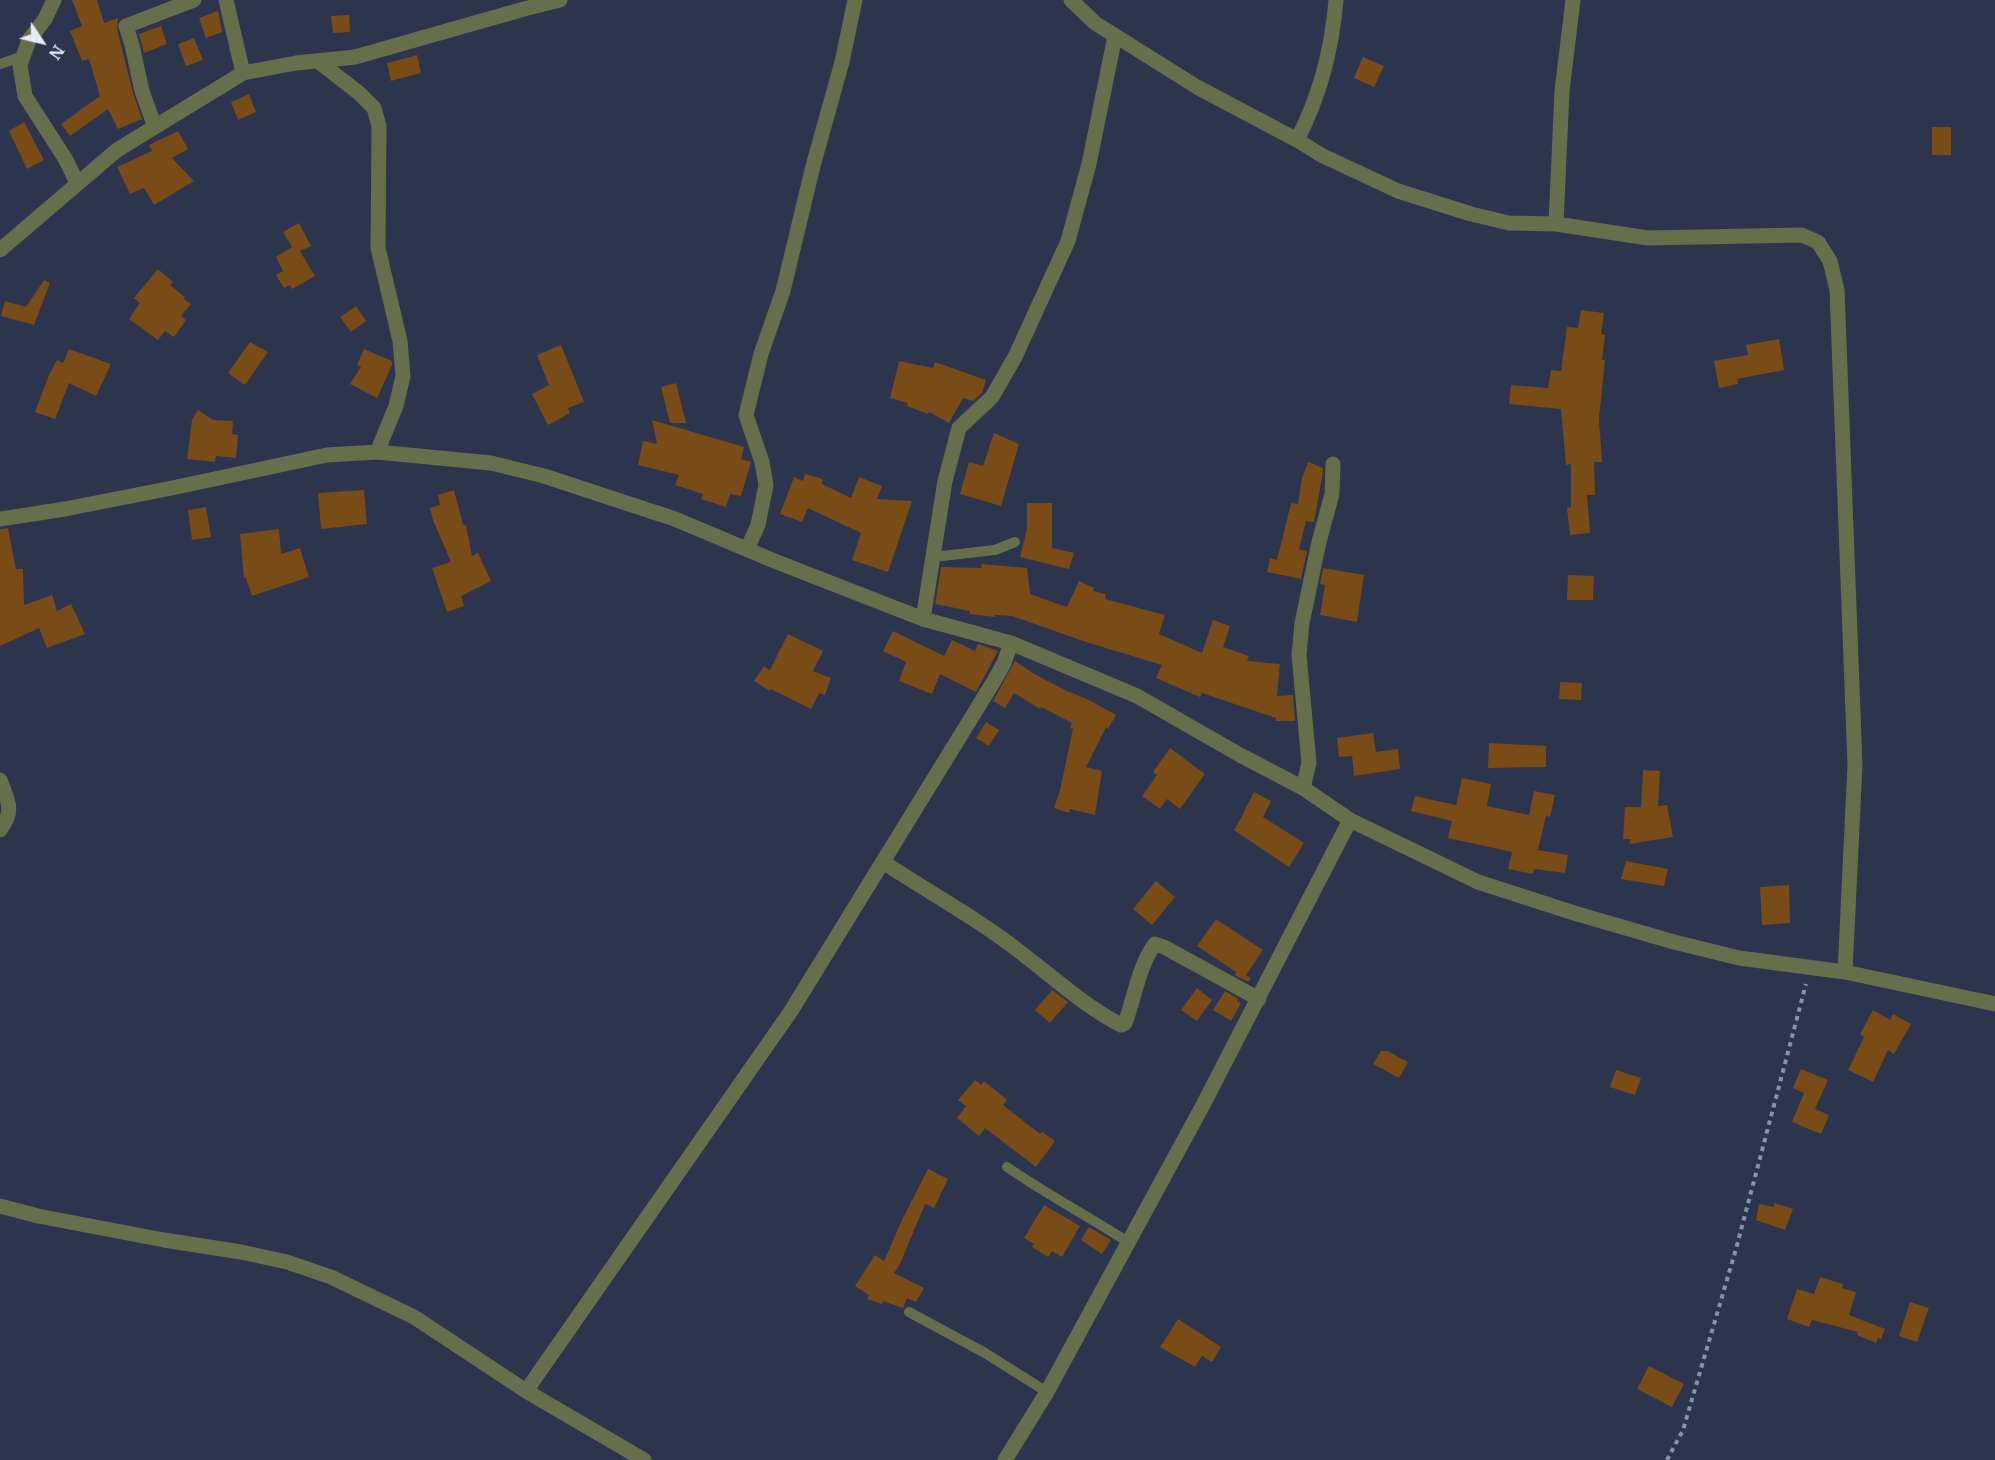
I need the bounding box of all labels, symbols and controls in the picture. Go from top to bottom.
north arrow [12,12,72,72]
text: N [45,41,69,63]

